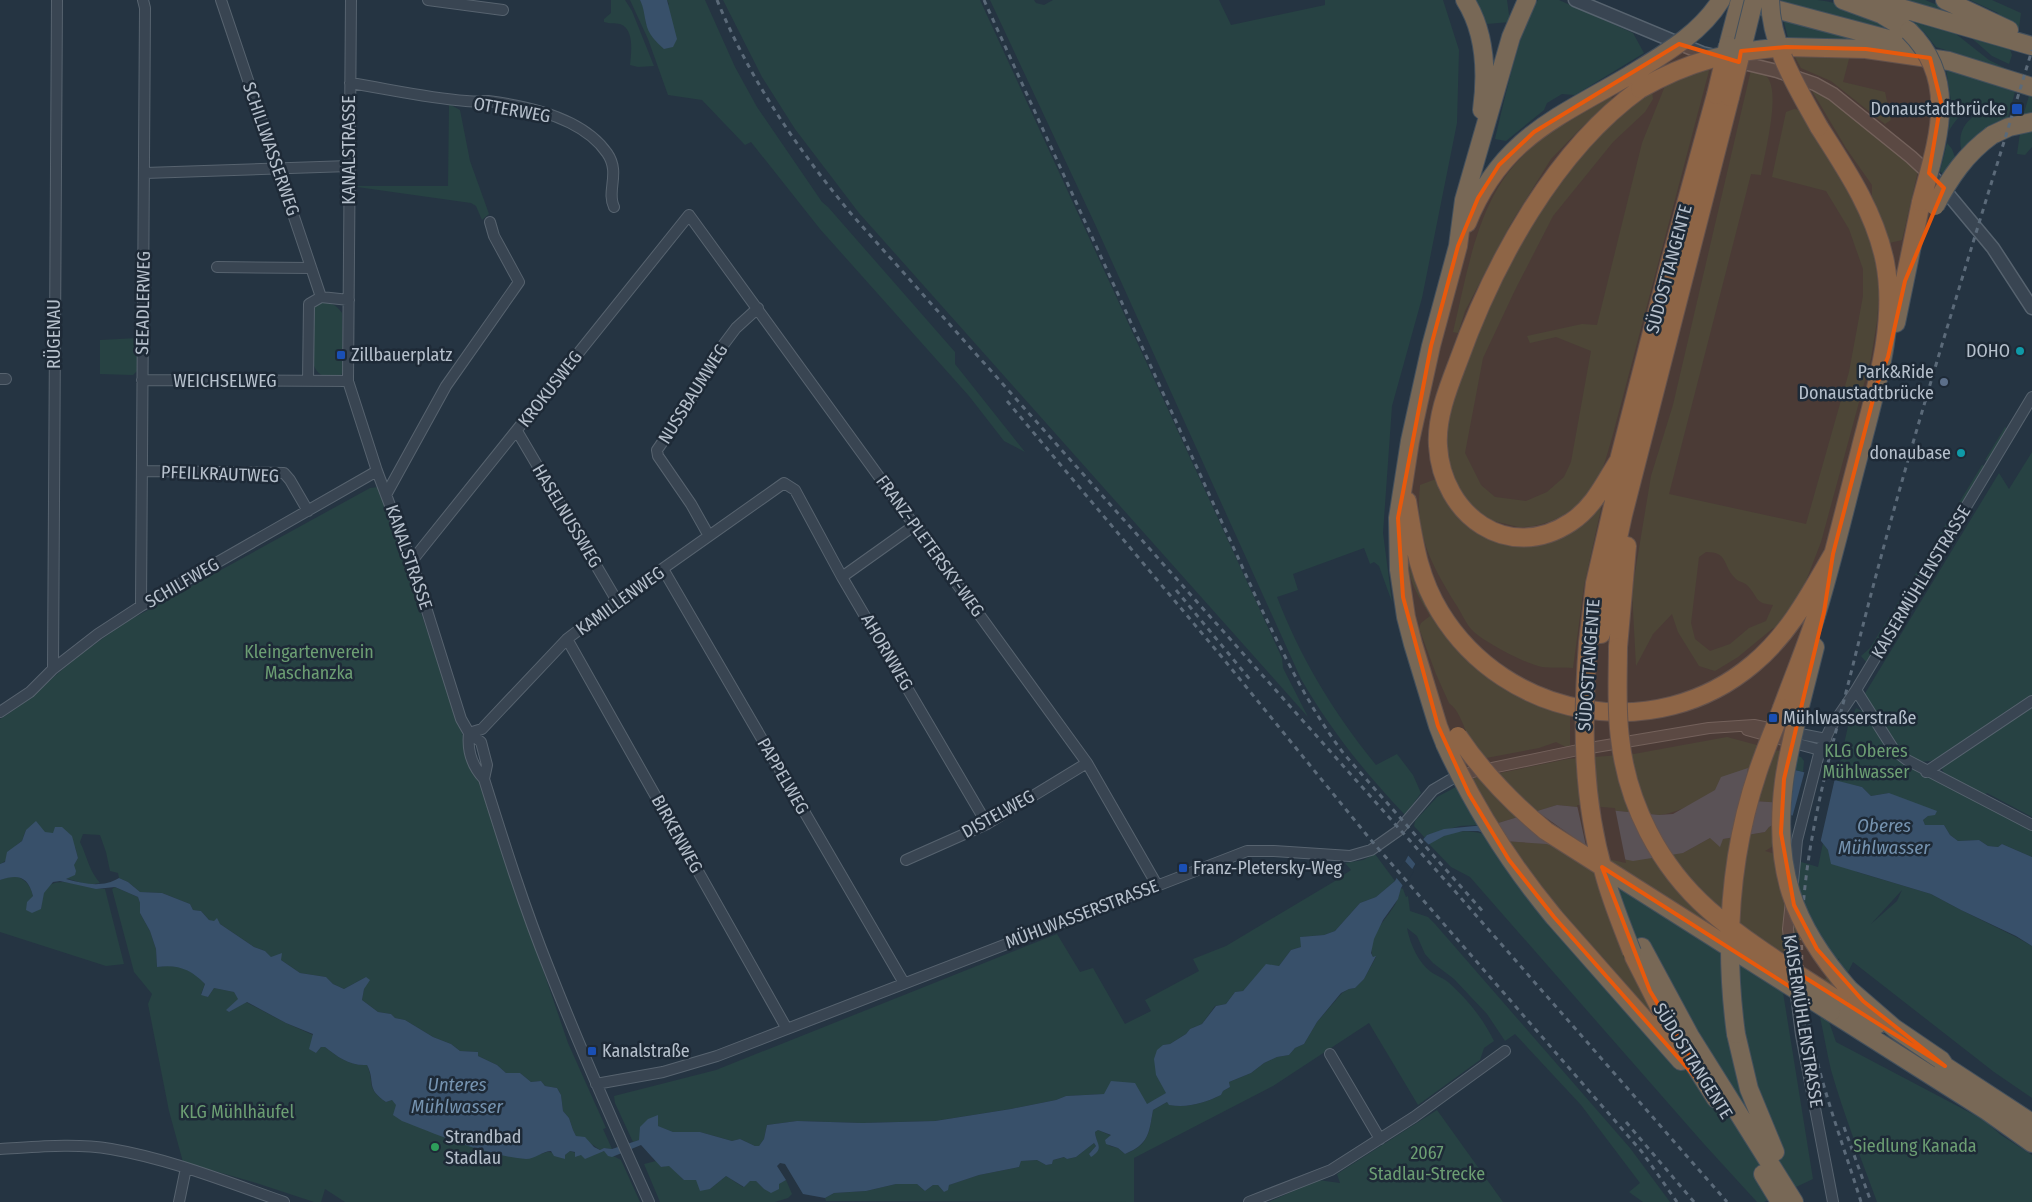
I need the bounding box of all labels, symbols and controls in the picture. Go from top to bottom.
street label: SCHILLWASSERWEG [238,79,304,219]
street label: OTTERWEG [472,92,552,128]
street label: KANALSTRASSE [338,95,360,205]
place label: Donaustadtbrücke [1870,98,2006,120]
marker: Donaustadtbrücke [2010,102,2024,116]
street label: SÜDOSTTANGENTE [1641,202,1697,336]
street label: SEEADLERWEG [131,251,155,355]
street label: RÜGENAU [43,299,65,369]
street label: NUSSBAUMWEG [654,340,732,448]
place label: DOHO [1966,340,2010,362]
place label: Zillbauerplatz [351,344,452,366]
marker: DOHO [2014,345,2026,357]
street label: KROKUSWEG [513,346,587,432]
marker: Zillbauerplatz [335,349,347,361]
place label: Park&Ride Donaustadtbrücke [1798,361,1934,404]
street label: WEICHSELWEG [173,370,277,392]
marker: Park&Ride Donaustadtbrücke [1938,376,1950,388]
place label: donaubase [1869,442,1951,464]
marker: donaubase [1955,447,1967,459]
street label: HASELNUSSWEG [528,460,606,572]
street label: PFEILKRAUTWEG [161,461,279,487]
street label: FRANZ-PLETERSKY-WEG [871,471,989,621]
street label: KAISERMÜHLENSTRASSE [1867,501,1975,663]
street label: KANALSTRASSE [381,502,437,612]
street label: SCHILFWEG [141,553,223,613]
street label: KAMILLENWEG [572,562,668,640]
street label: SÜDOSTTANGENTE [1573,598,1605,732]
street label: AHORNWEG [856,610,918,694]
park label: Kleingartenverein Maschanzka [244,641,374,684]
place label: Mühlwasserstraße [1783,707,1917,729]
marker: Mühlwasserstraße [1767,712,1779,724]
street label: PAPPELWEG [752,734,814,818]
park label: KLG Oberes Mühlwasser [1822,740,1910,783]
street label: DISTELWEG [958,785,1038,843]
street label: BIRKENWEG [647,791,707,877]
water label: Oberes Mühlwasser [1838,814,1931,859]
place label: Franz-Pletersky-Weg [1193,857,1343,879]
marker: Franz-Pletersky-Weg [1177,862,1189,874]
street label: MÜHLWASSERSTRASSE [1002,875,1162,953]
street label: KAISERMÜHLENSTRASSE [1778,933,1828,1109]
street label: SÜDOSTTANGENTE [1649,999,1737,1123]
place label: Kanalstraße [602,1040,690,1062]
marker: Kanalstraße [586,1045,598,1057]
water label: Unteres Mühlwasser [411,1073,504,1118]
park label: KLG Mühlhäufel [180,1101,294,1123]
place label: Strandbad Stadlau [445,1126,521,1169]
park label: Siedlung Kanada [1853,1135,1977,1157]
marker: Strandbad Stadlau [429,1141,441,1153]
park label: 2067 Stadlau-Strecke [1369,1142,1485,1185]

